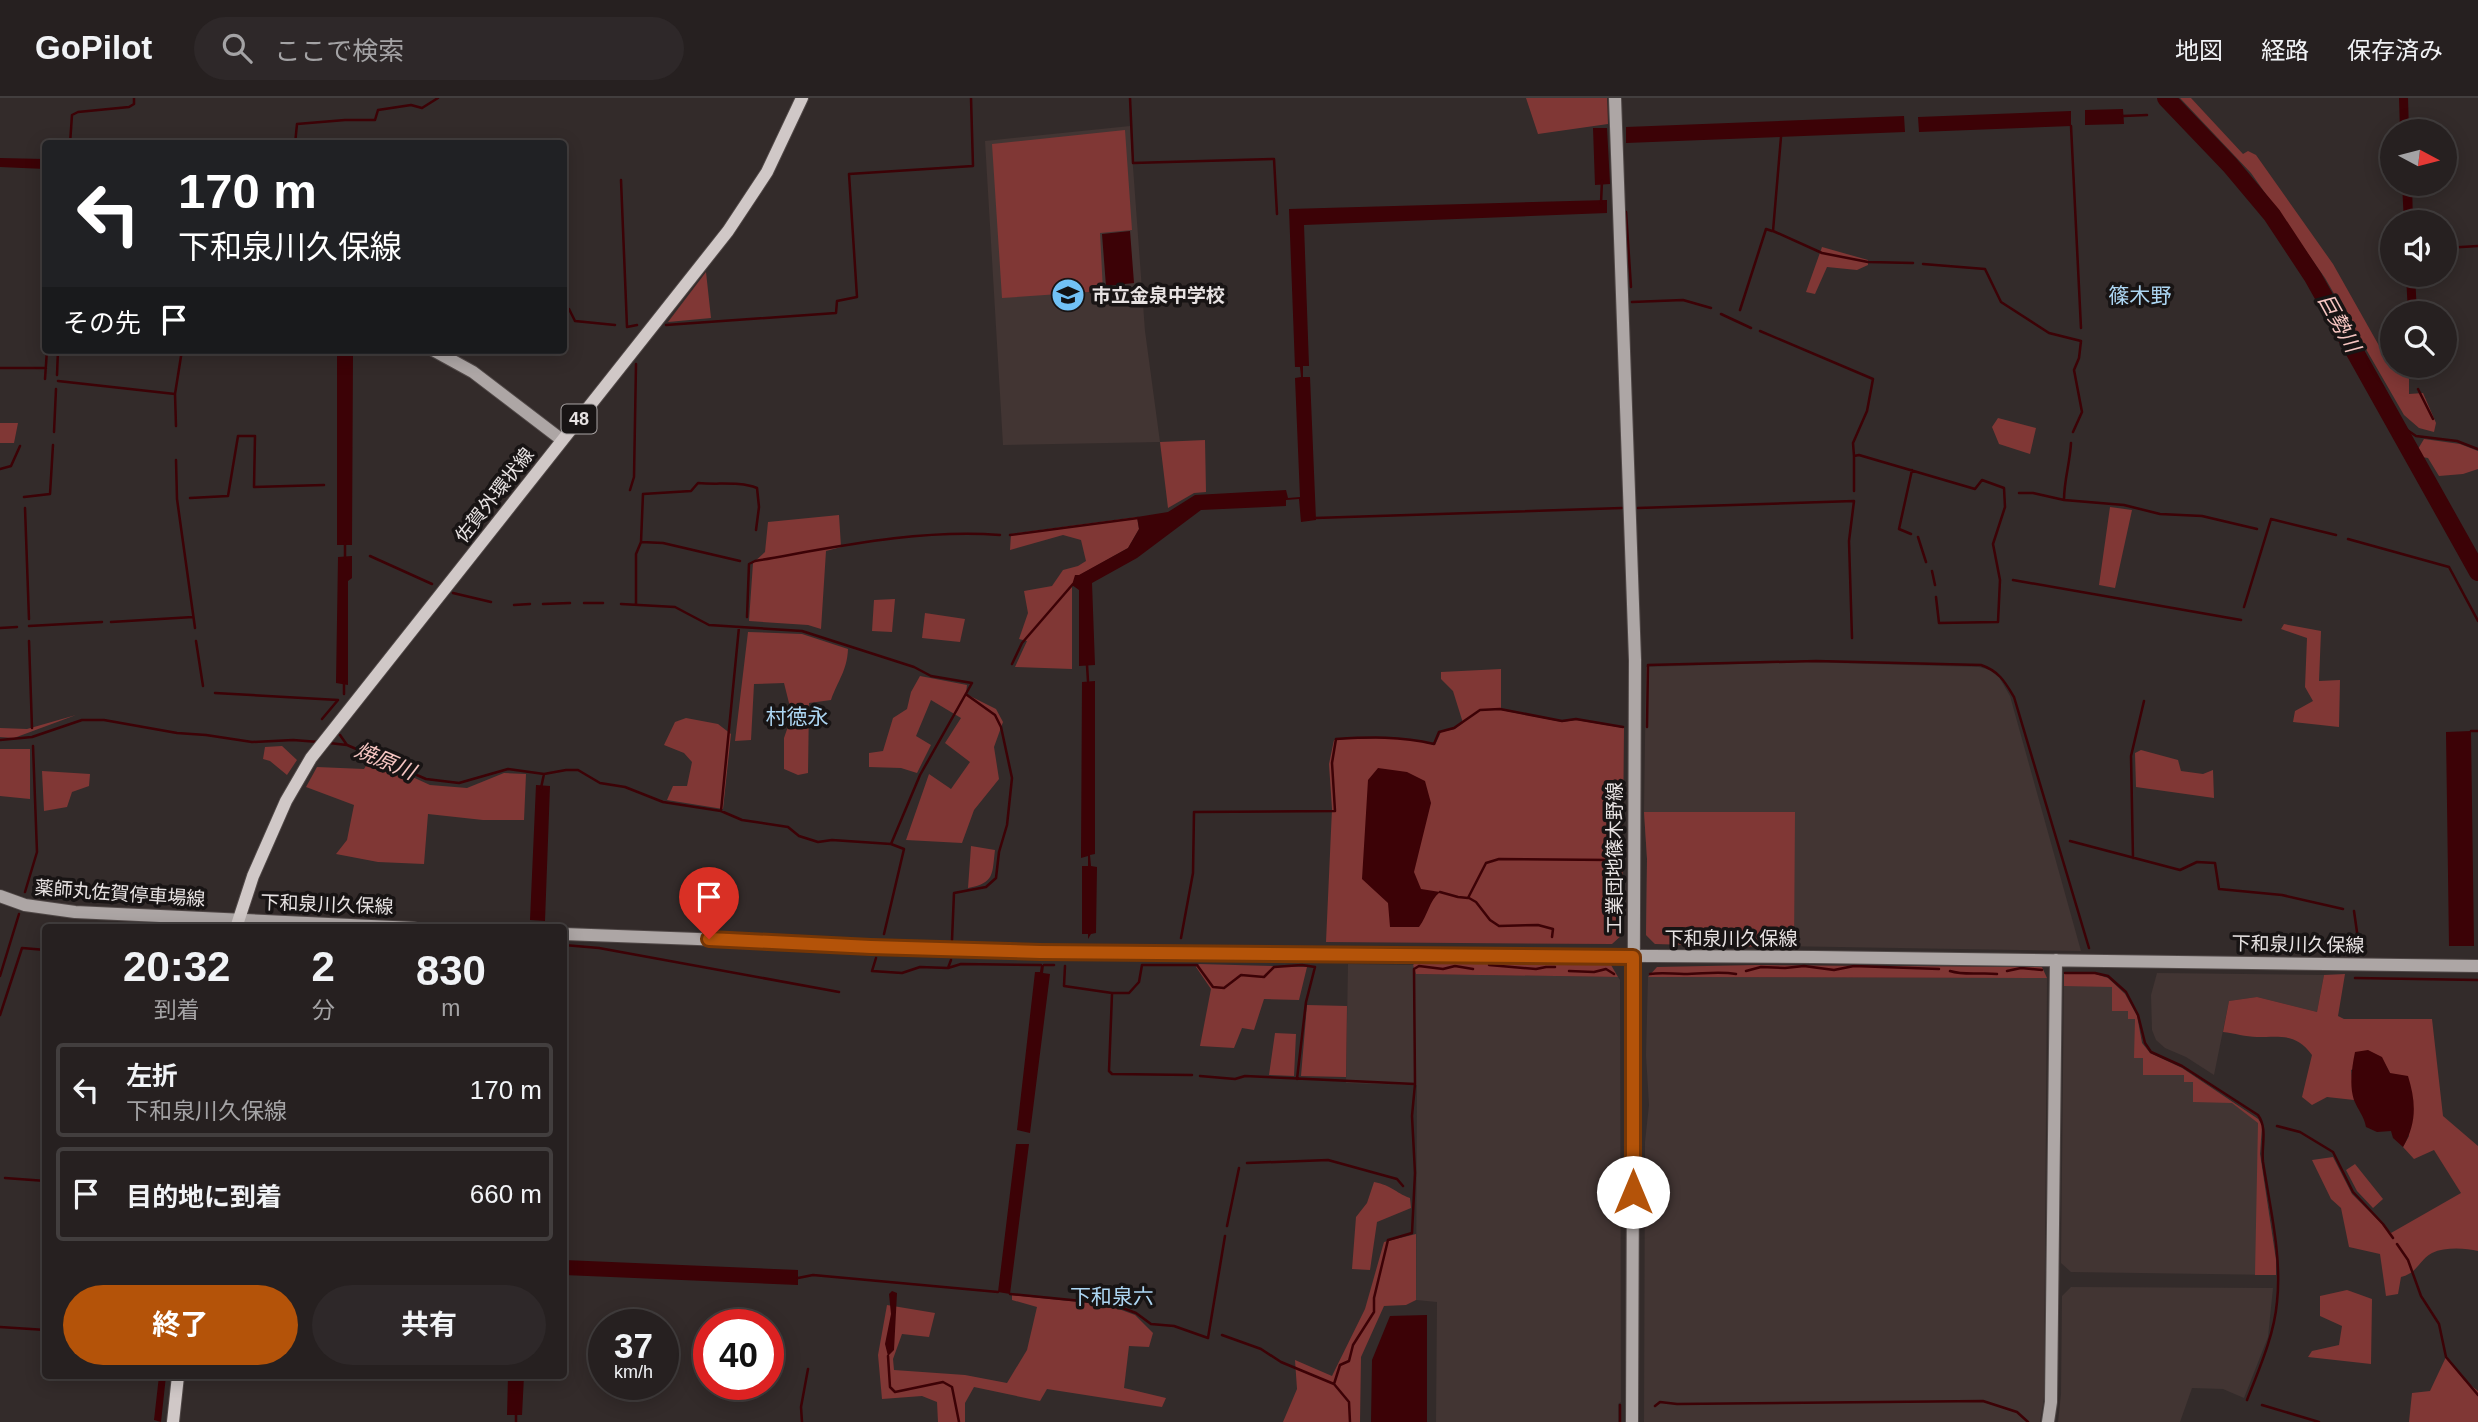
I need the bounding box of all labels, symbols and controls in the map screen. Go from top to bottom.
search box [194,17,684,80]
text: GoPilot [35,29,152,66]
icon: search [218,29,256,67]
text: ここで検索 [274,36,404,66]
text: 地図 [2175,37,2223,64]
text: 経路 [2261,37,2309,64]
text: 保存済み [2347,37,2443,64]
north arrow [2380,119,2457,196]
map controls [2380,119,2457,378]
text: 170 m [178,164,317,218]
icon: left [63,168,154,259]
button: sound [2380,210,2457,287]
text: 下和泉川久保線 [178,229,402,265]
school or university icon: 市立金泉中学校 [1049,276,1087,314]
district label: 篠木野 [2109,284,2172,307]
place label: 市立金泉中学校 [1092,285,1225,306]
water label: 巨勢川 [2314,290,2366,358]
icon: arrive [155,301,193,339]
button: search [2380,301,2457,378]
text: その先 [63,308,141,338]
road number: 48 [562,404,596,433]
street label: 佐賀外環状線 [451,444,538,547]
district label: 村徳永 [766,705,829,728]
water label: 焼原川 [352,738,421,784]
street label: 工業団地篠木野線 [1604,782,1625,934]
pin [679,867,739,939]
street label: 薬師丸佐賀停車場線 [34,877,206,910]
icon: arrive [690,878,728,916]
street label: 下和泉川久保線 [260,892,394,917]
street label: 下和泉川久保線 [1664,928,1798,949]
street label: 下和泉川久保線 [2231,933,2365,956]
text: 20:32 [123,943,230,990]
text: 2 [311,943,335,990]
text: 830 [416,947,486,994]
text: m [441,995,461,1021]
text: 到着 [154,997,200,1023]
text: 分 [312,997,335,1023]
text: 左折 [126,1061,178,1091]
icon: left [67,1071,105,1109]
text: 170 m [470,1075,542,1105]
text: 下和泉川久保線 [126,1098,287,1124]
position arrow [1596,1155,1670,1229]
icon: arrive [67,1175,105,1213]
text: 660 m [470,1179,542,1209]
text: 目的地に到着 [126,1182,282,1212]
button: 終了 [63,1285,298,1365]
button: 共有 [312,1285,546,1365]
district label: 下和泉六 [1070,1285,1154,1308]
speed limit sign: 40 [693,1309,784,1400]
text: 37 [614,1326,653,1365]
text: km/h [614,1362,653,1382]

